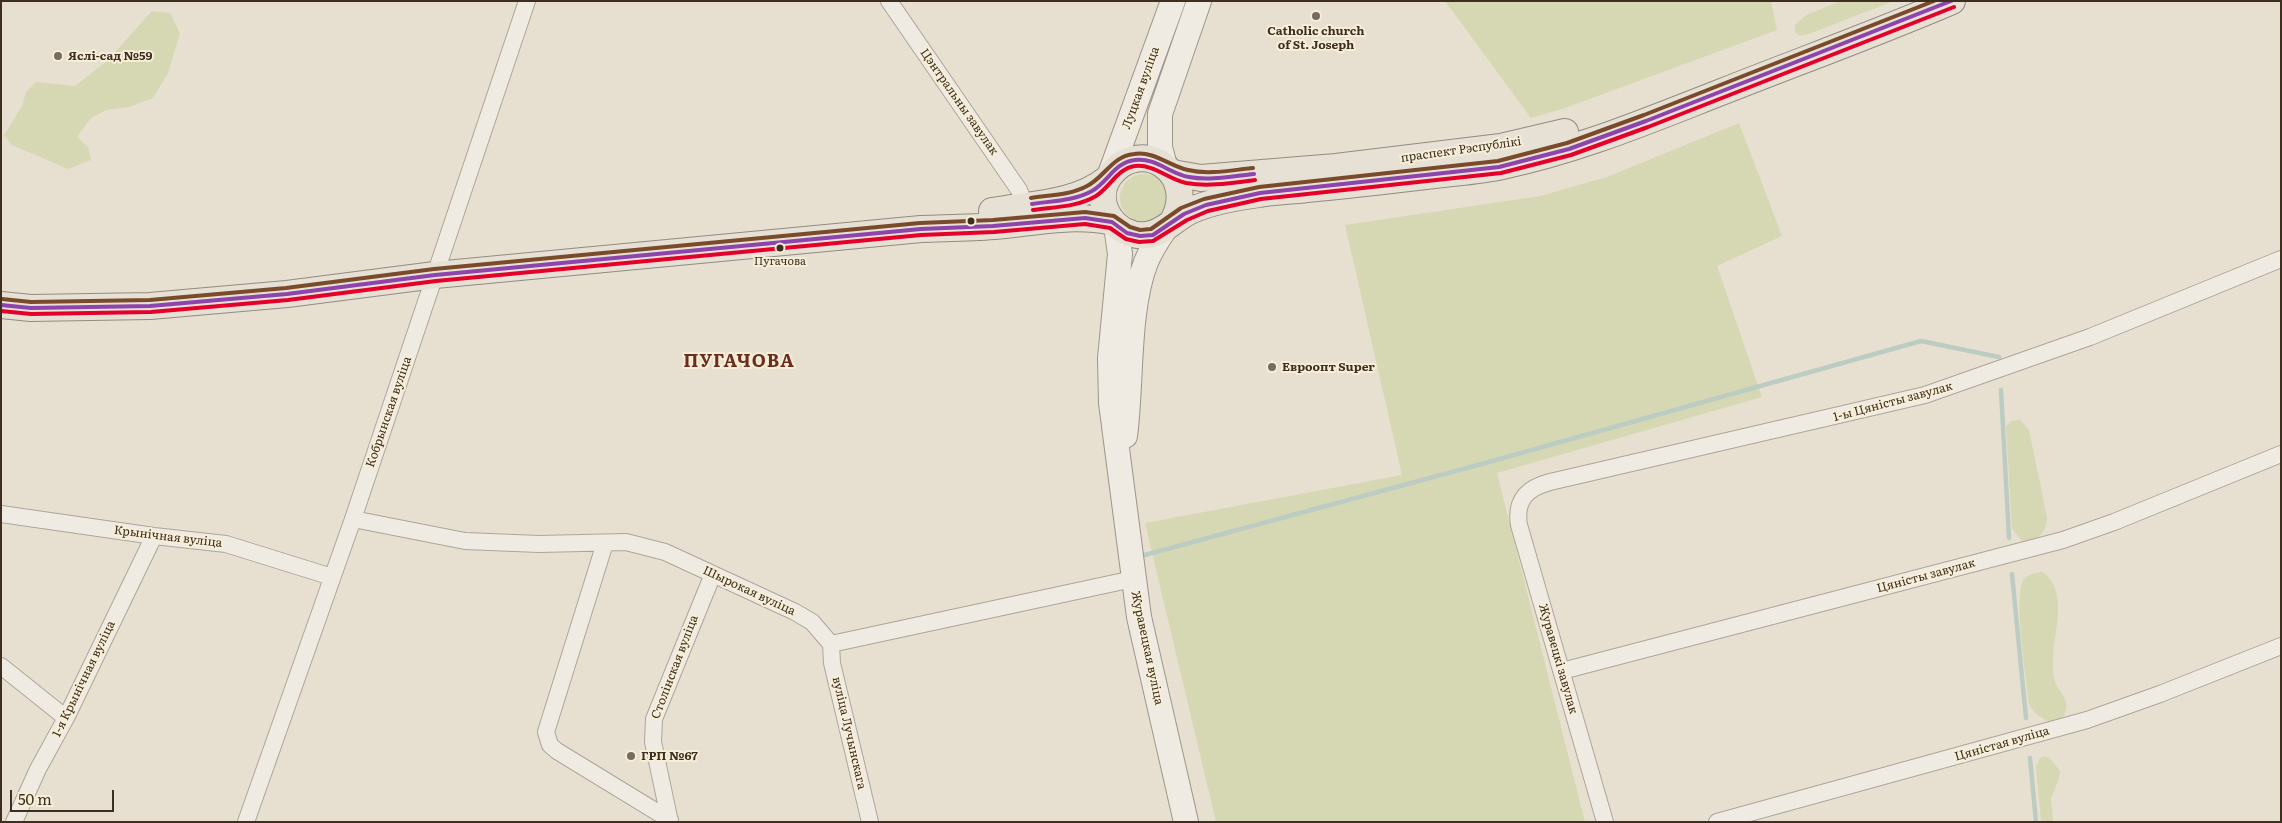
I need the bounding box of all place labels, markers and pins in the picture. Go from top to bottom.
marker: Catholic church of St. Joseph [1310,10,1322,22]
place label: Catholic church of St. Joseph [1267,24,1365,52]
place label: Яслі-сад №59 [68,49,152,63]
marker: Яслі-сад №59 [52,50,64,62]
unlabelled marker [966,216,976,226]
marker: Пугачова [775,243,785,253]
place label: Пугачова [754,255,806,269]
place label: Евроопт Super [1282,360,1375,374]
marker: Евроопт Super [1266,361,1278,373]
place label: ГРП №67 [641,749,698,763]
marker: ГРП №67 [625,750,637,762]

